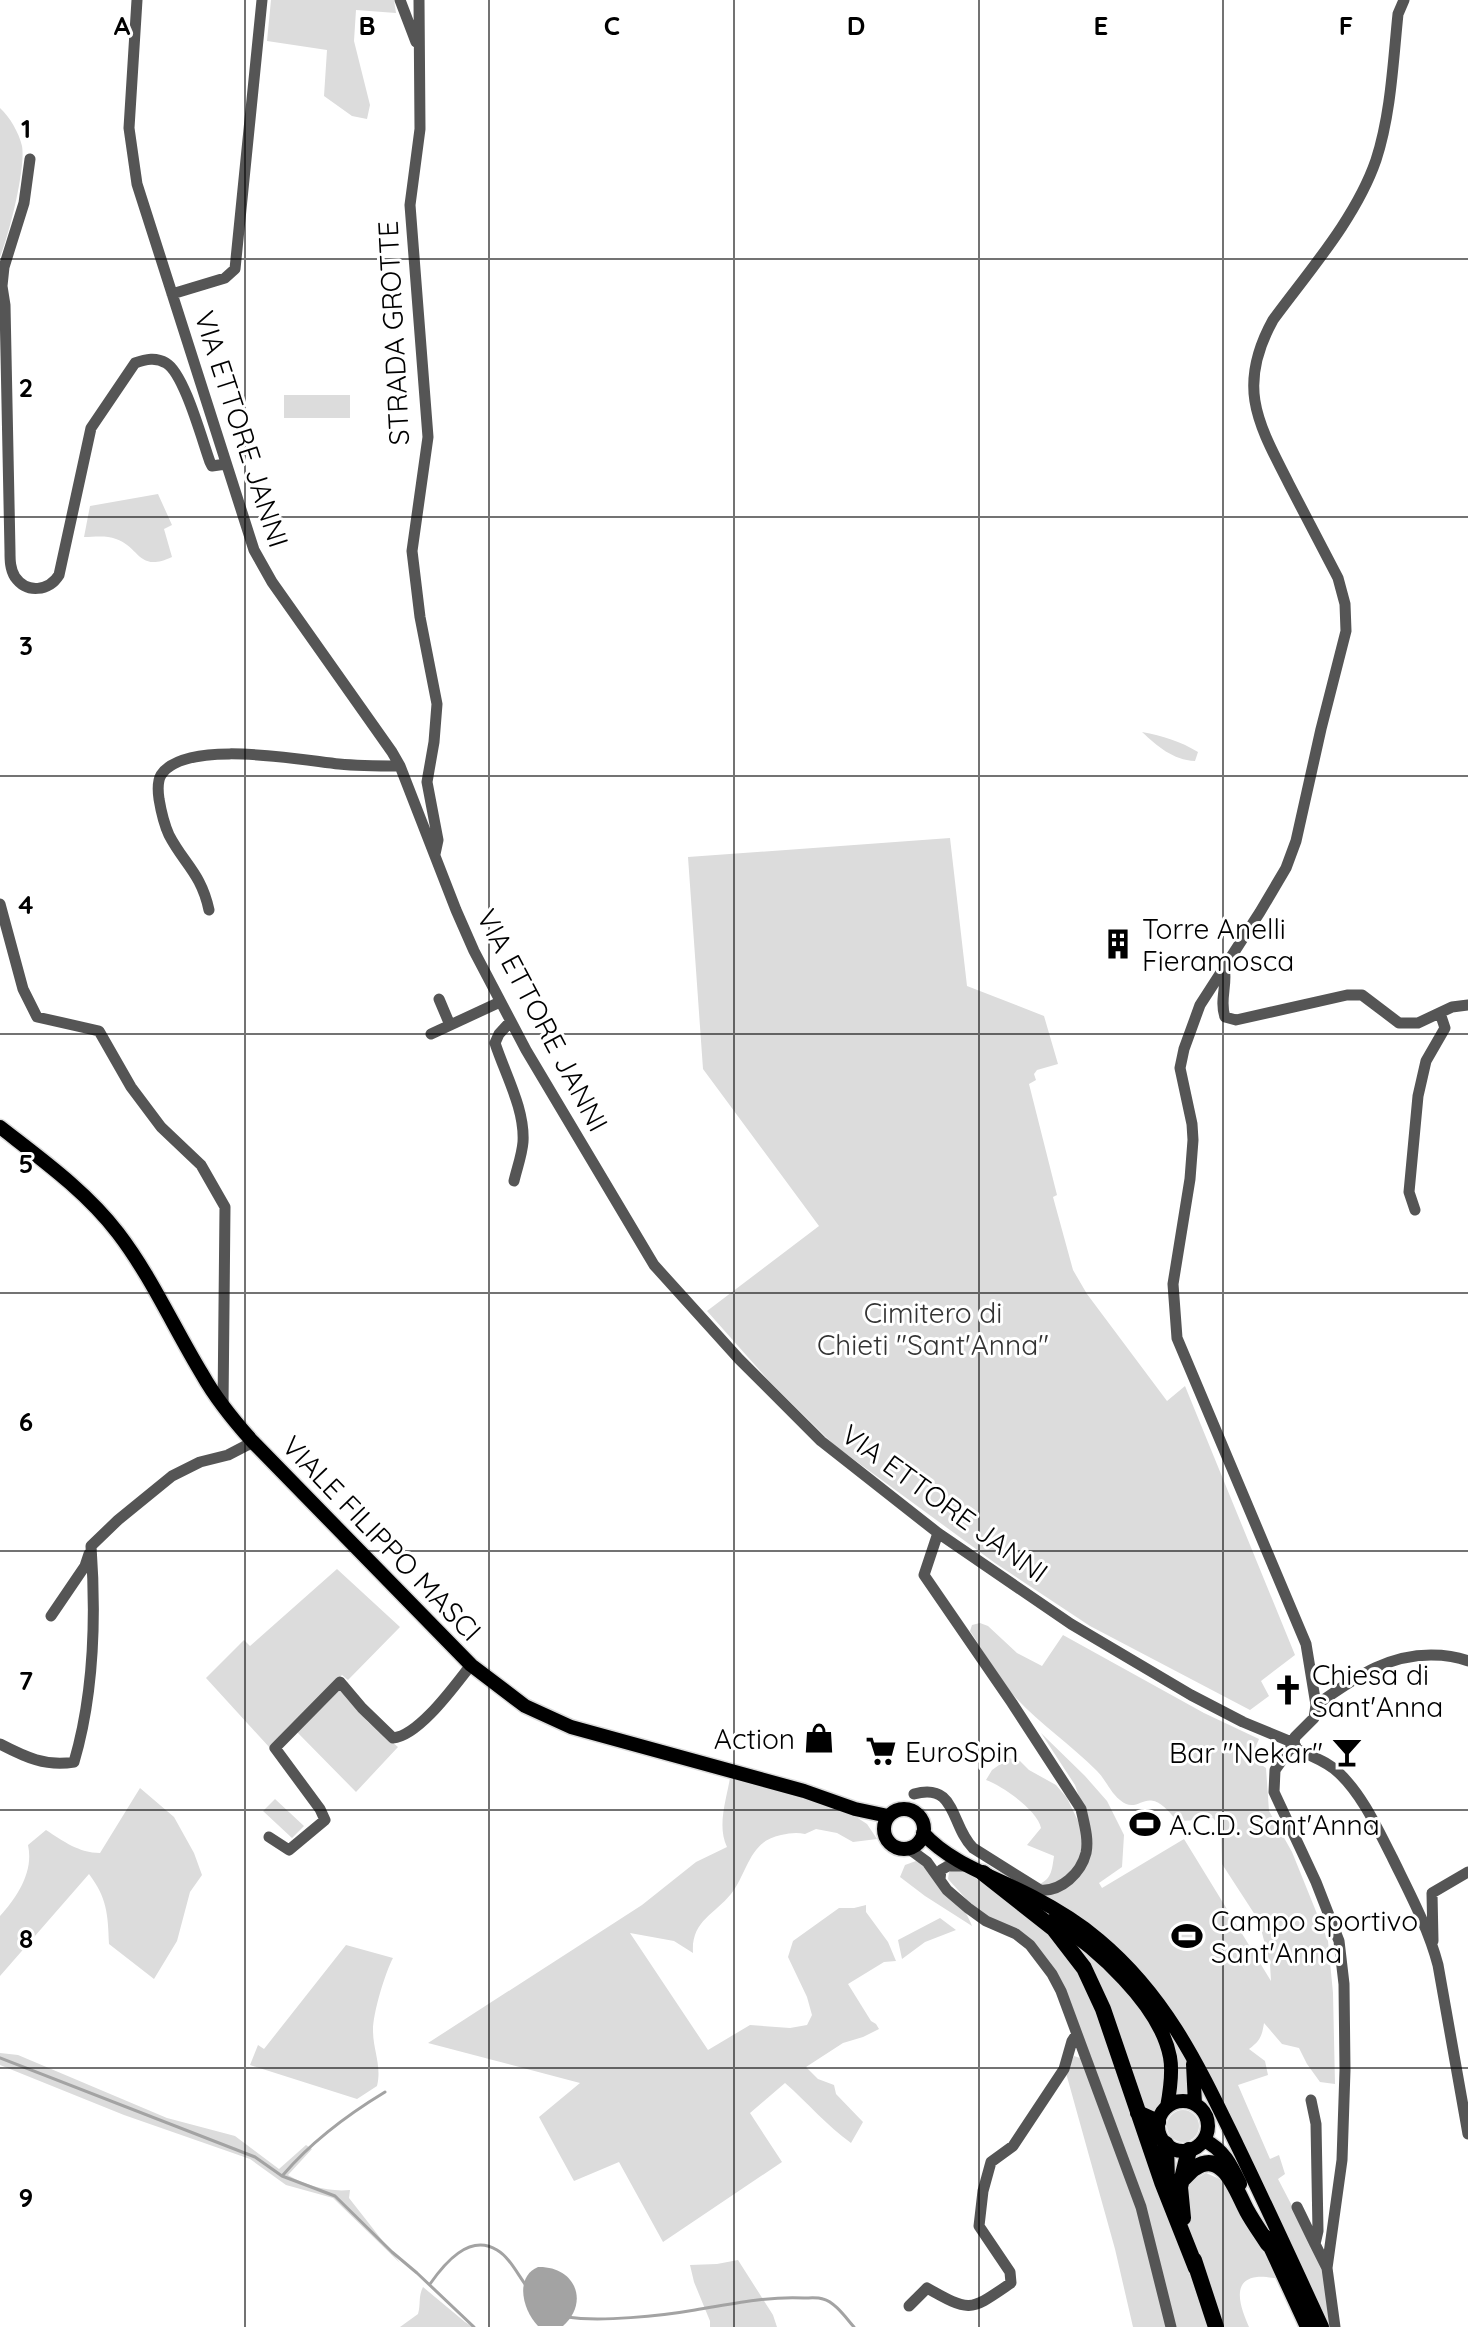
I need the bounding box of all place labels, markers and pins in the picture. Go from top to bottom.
place label: Torre Anelli Fieramosca [1142,911,1294,978]
building icon: Torre Anelli Fieramosca [1101,927,1135,961]
place label: Chiesa di Sant'Anna [1312,1657,1443,1724]
church icon: Chiesa di Sant'Anna [1271,1673,1305,1707]
place label: Action [714,1721,795,1756]
shop icon: Action [802,1721,836,1755]
supermarket icon: EuroSpin [864,1734,898,1768]
place label: EuroSpin [905,1734,1019,1769]
place label: Bar "Nekar" [1169,1735,1323,1770]
bar icon: Bar "Nekar" [1330,1735,1364,1769]
sports icon: A.C.D. Sant'Anna [1128,1807,1162,1841]
place label: A.C.D. Sant'Anna [1169,1807,1380,1842]
place label: Campo sportivo Sant'Anna [1211,1903,1418,1970]
sports icon: Campo sportivo Sant'Anna [1170,1919,1204,1953]

